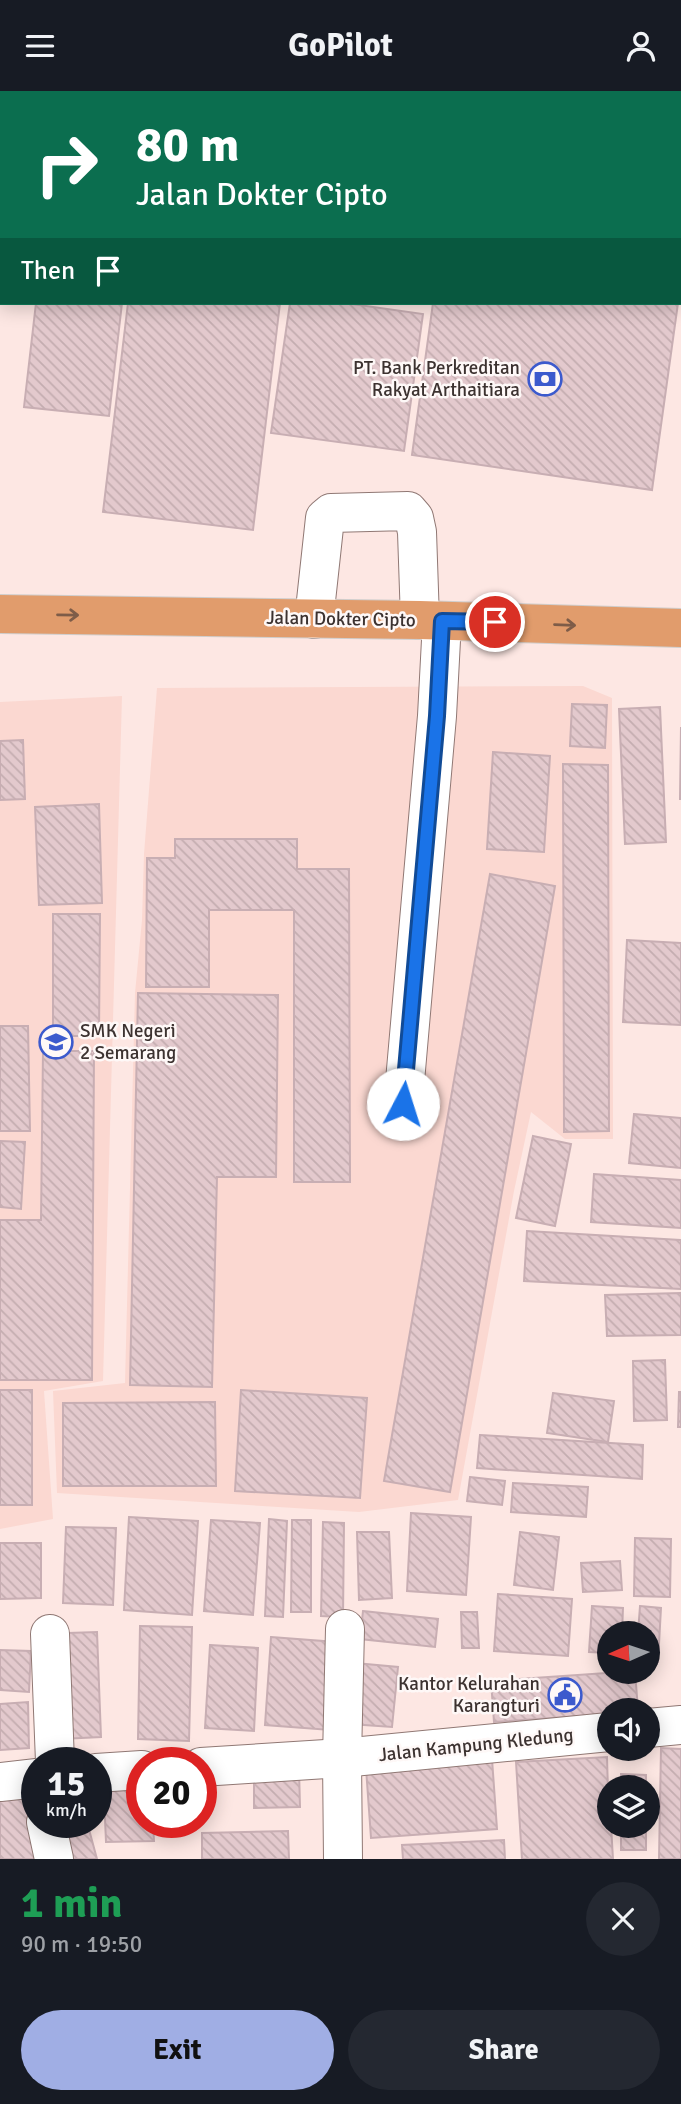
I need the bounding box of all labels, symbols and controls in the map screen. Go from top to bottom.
text: GoPilot [288,26,393,65]
icon: menu [21,27,59,65]
icon: person [622,27,660,65]
text: 80 m [136,115,239,175]
icon: right [21,119,112,210]
text: Jalan Dokter Cipto [136,175,388,214]
icon: arrive [89,252,127,290]
text: Then [21,255,75,287]
place label: PT. Bank Perkreditan Rakyat Arthaitiara [353,356,520,402]
bank icon: PT. Bank Perkreditan Rakyat Arthaitiara [526,360,564,398]
pin [465,592,525,652]
icon: arrive [476,603,514,641]
street label: Jalan Dokter Cipto [266,606,416,632]
one-way arrow [56,608,79,622]
one-way arrow [553,618,576,631]
place label: SMK Negeri 2 Semarang [80,1019,176,1065]
school or university icon: SMK Negeri 2 Semarang [37,1023,75,1061]
position arrow [366,1067,440,1141]
north arrow [597,1621,660,1683]
map controls [597,1621,660,1838]
place label: Kantor Kelurahan Karangturi [398,1672,540,1718]
public building icon: Kantor Kelurahan Karangturi [546,1676,584,1714]
button: sound [597,1698,660,1761]
street label: Jalan Kampung Kledung [377,1723,575,1767]
speed limit sign: 20 [126,1747,217,1838]
text: 15 [48,1762,85,1805]
button: layers [597,1775,660,1838]
text: km/h [46,1799,87,1821]
text: 1 min [21,1878,122,1929]
button: close [586,1882,660,1956]
text: 90 m · 19:50 [21,1930,142,1959]
button: Exit [21,2010,334,2090]
button: Share [348,2010,660,2090]

